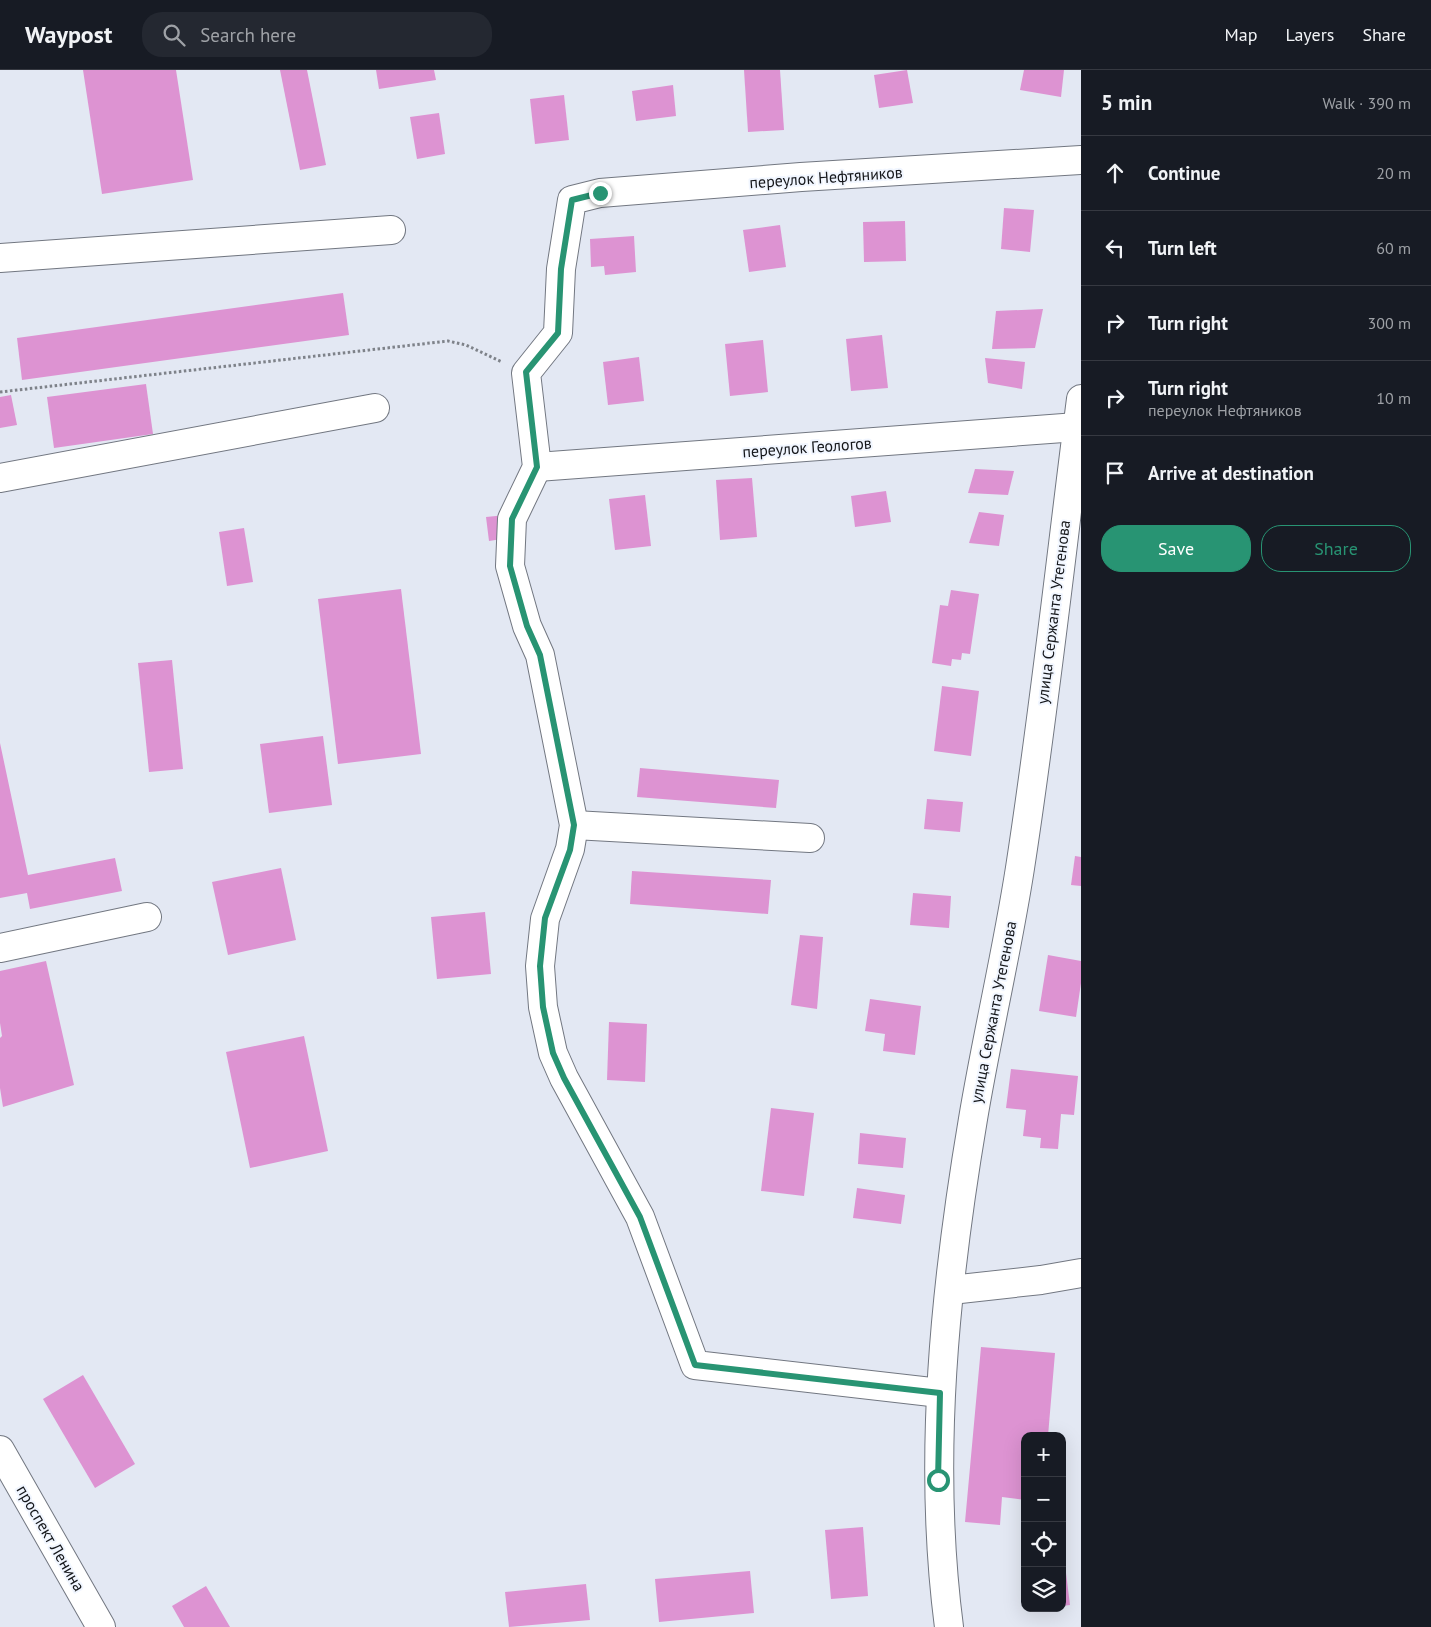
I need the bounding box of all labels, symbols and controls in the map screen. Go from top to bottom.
search box [142,12,492,57]
text: Waypost [25,19,112,50]
icon: search [160,21,188,49]
text: Search here [200,23,296,47]
text: Map [1225,23,1257,46]
text: Layers [1285,23,1334,46]
text: Share [1362,23,1406,46]
text: 5 min [1101,89,1152,116]
text: Walk · 390 m [1322,93,1411,113]
icon: ahead [1101,159,1129,187]
text: Continue [1148,161,1220,185]
street label: переулок Нефтяников [749,162,903,192]
text: 20 m [1376,163,1411,183]
route end [589,182,612,205]
icon: left [1101,234,1129,262]
text: Turn left [1148,236,1217,260]
text: 60 m [1376,238,1411,258]
icon: right [1101,309,1129,337]
text: Turn right [1148,311,1228,335]
text: 300 m [1368,313,1411,333]
text: Turn right [1148,376,1228,400]
icon: right [1101,384,1129,412]
text: 10 m [1376,388,1411,408]
text: переулок Нефтяников [1148,400,1302,420]
street label: переулок Геологов [742,433,872,461]
icon: arrive [1101,459,1129,487]
text: Arrive at destination [1148,461,1314,485]
street label: улица Сержанта Утегенова [1032,519,1074,705]
button: Save [1101,525,1251,572]
button: Share [1261,525,1411,572]
street label: улица Сержанта Утегенова [966,919,1020,1105]
map controls [1021,1432,1066,1612]
button: + [1021,1432,1066,1477]
route start [927,1469,950,1492]
button: − [1021,1477,1066,1522]
street label: проспект Ленина [12,1481,90,1595]
button: locate [1021,1522,1066,1567]
button: layers [1021,1567,1066,1612]

